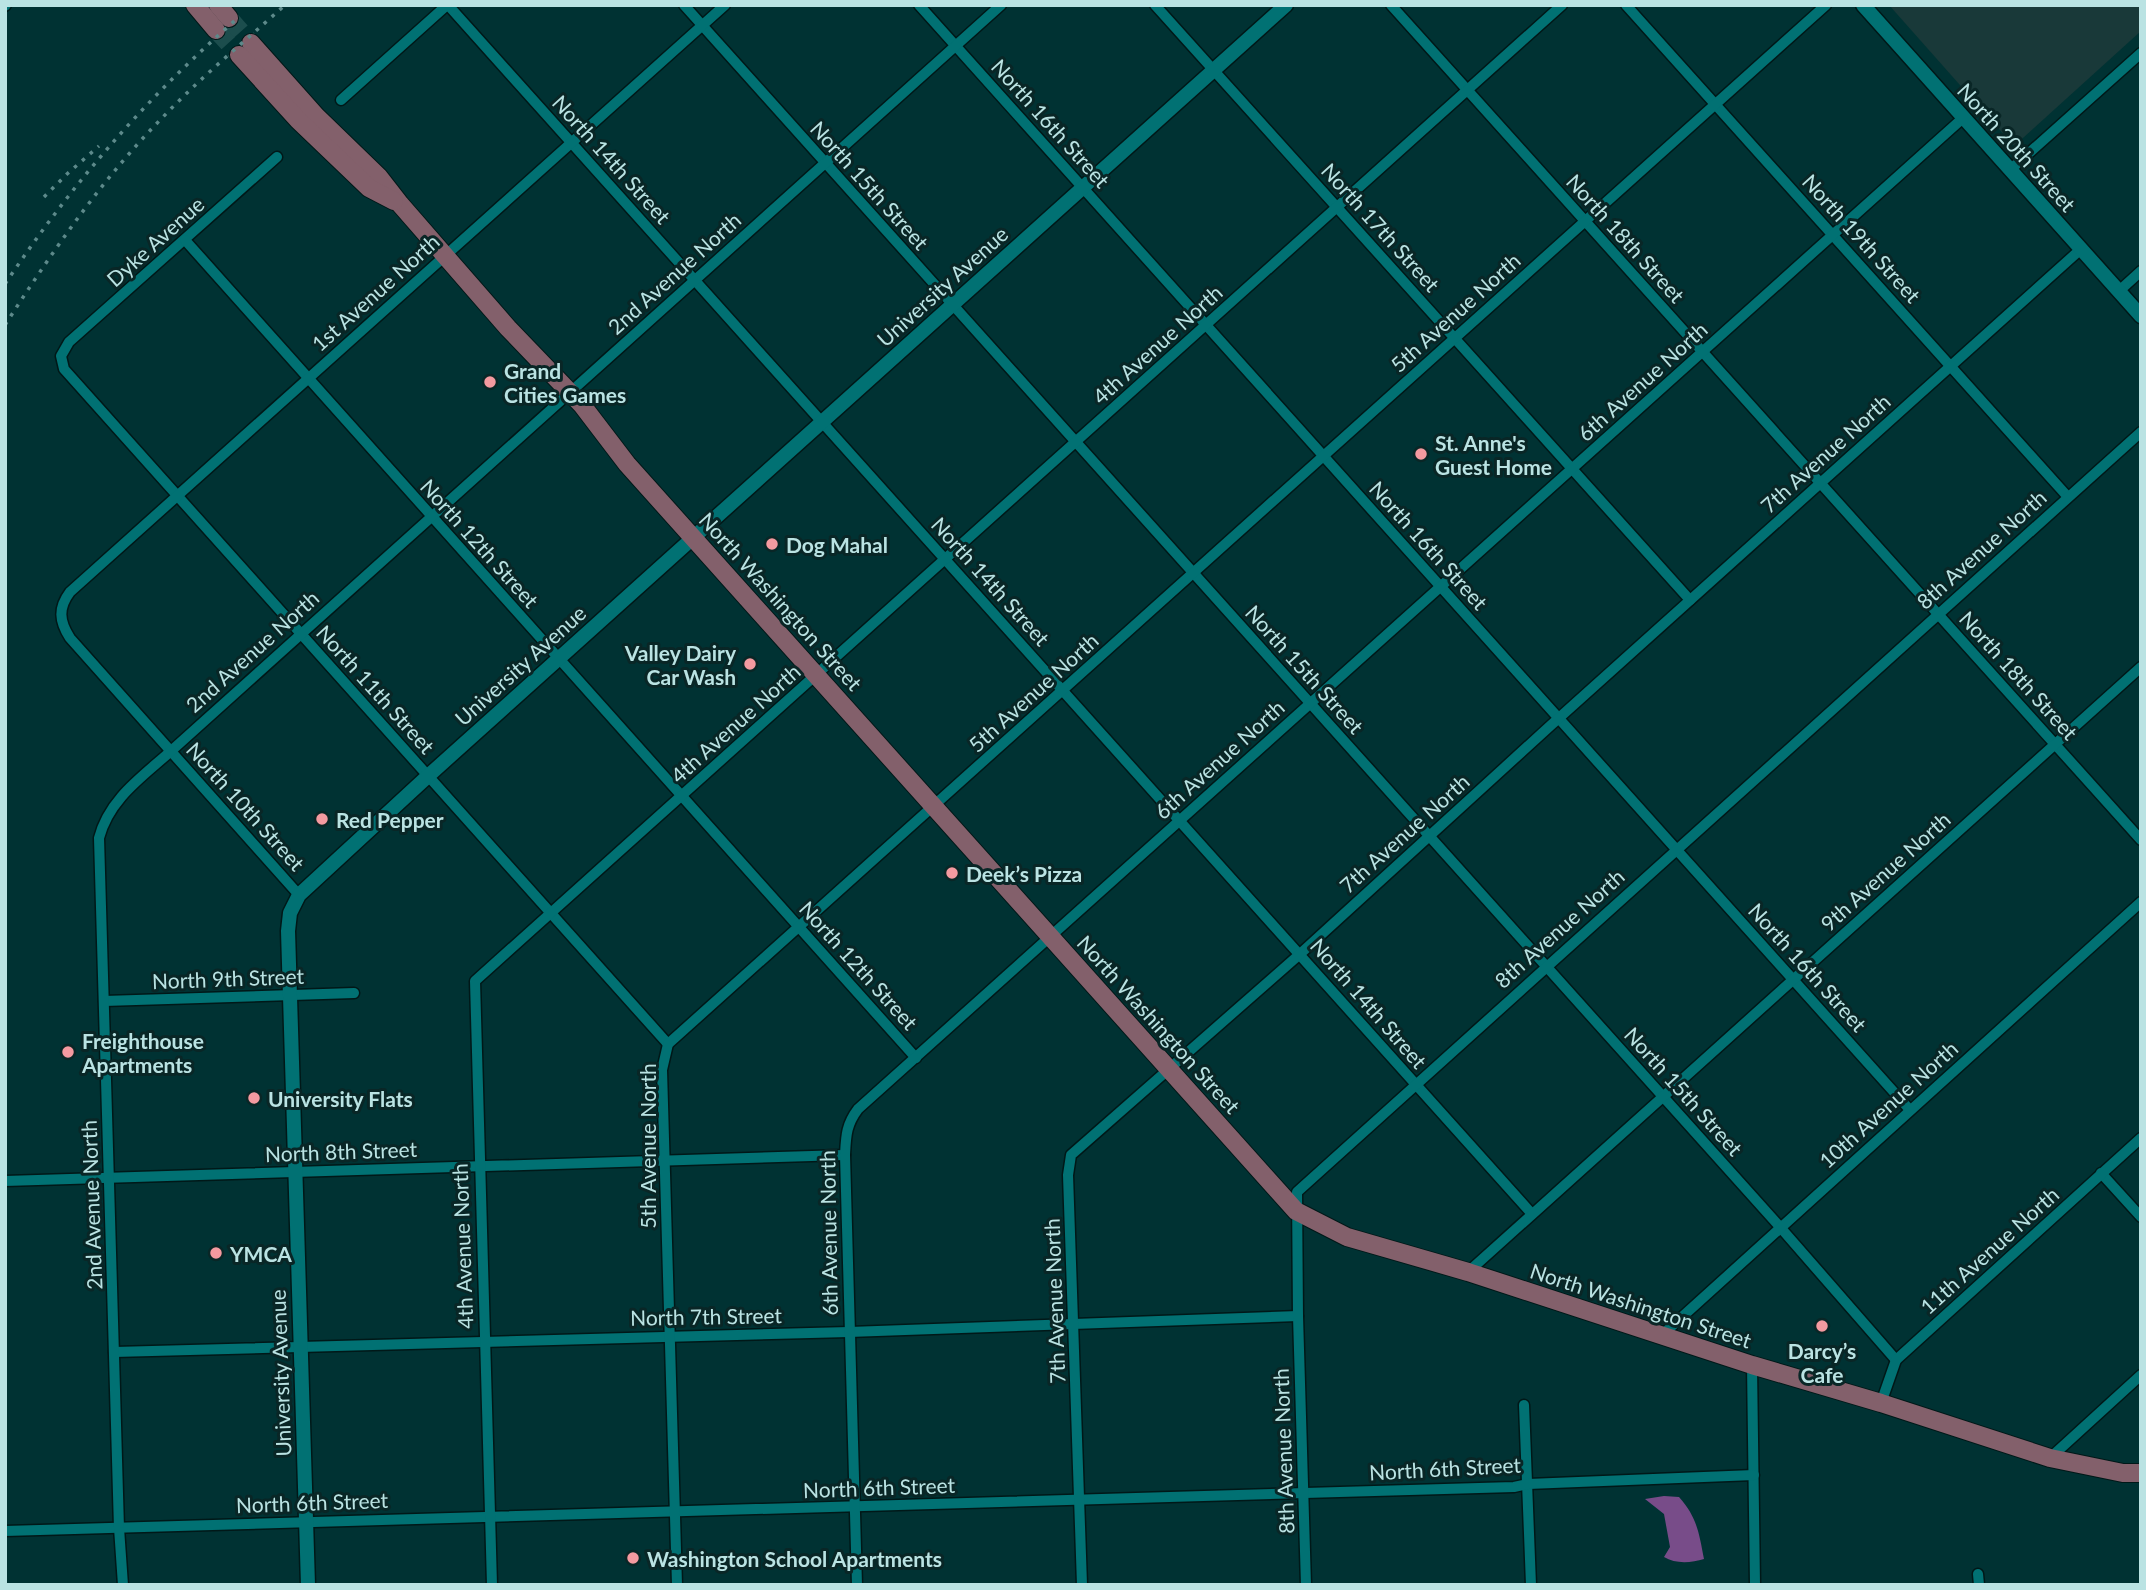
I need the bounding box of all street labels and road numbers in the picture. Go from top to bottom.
street label: North 16th Street [987,54,1116,193]
street label: North 20th Street [1953,78,2082,217]
street label: North 14th Street [548,90,677,229]
street label: North 15th Street [806,116,935,255]
street label: North 17th Street [1317,158,1446,297]
street label: North 18th Street [1562,169,1691,308]
street label: North 19th Street [1798,169,1927,308]
street label: Dyke Avenue [101,191,209,291]
street label: 2nd Avenue North [603,207,745,339]
street label: University Avenue [871,221,1013,351]
street label: 1st Avenue North [306,228,444,356]
street label: 5th Avenue North [1385,247,1525,377]
street label: 4th Avenue North [1087,279,1227,409]
street label: 6th Avenue North [1572,316,1712,446]
street label: 7th Avenue North [1755,388,1895,518]
street label: North 12th Street [416,474,545,613]
street label: North 16th Street [1365,476,1494,615]
street label: 8th Avenue North [1911,484,2051,614]
street label: North Washington Street [694,507,868,695]
street label: North 14th Street [927,512,1056,651]
street label: 2nd Avenue North [181,585,323,717]
street label: University Avenue [449,600,591,730]
street label: North 15th Street [1241,600,1370,739]
street label: North 18th Street [1955,606,2084,745]
street label: North 11th Street [312,620,441,759]
street label: 5th Avenue North [963,627,1103,757]
street label: 4th Avenue North [665,658,805,788]
street label: 6th Avenue North [1149,694,1289,824]
street label: North 10th Street [182,737,311,876]
street label: 7th Avenue North [1334,768,1474,898]
street label: 9th Avenue North [1815,806,1955,936]
street label: 8th Avenue North [1489,863,1629,993]
street label: North 12th Street [795,896,924,1035]
street label: North 16th Street [1744,898,1873,1037]
street label: North Washington Street [1072,930,1246,1118]
street label: North 14th Street [1306,933,1433,1073]
street label: North 9th Street [152,963,305,993]
street label: North 15th Street [1620,1022,1749,1161]
street label: 10th Avenue North [1814,1035,1962,1173]
street label: 5th Avenue North [635,1063,660,1229]
street label: 2nd Avenue North [76,1120,106,1290]
street label: North 8th Street [265,1136,418,1166]
street label: 6th Avenue North [814,1150,842,1316]
street label: 4th Avenue North [447,1163,477,1329]
street label: 11th Avenue North [1915,1181,2063,1319]
street label: 7th Avenue North [1039,1218,1069,1384]
street label: North Washington Street [1527,1257,1755,1353]
street label: University Avenue [265,1289,295,1457]
street label: North 7th Street [630,1302,783,1330]
street label: 8th Avenue North [1268,1368,1298,1534]
street label: North 6th Street [1368,1452,1522,1484]
street label: North 6th Street [803,1472,956,1502]
street label: North 6th Street [236,1487,389,1517]

